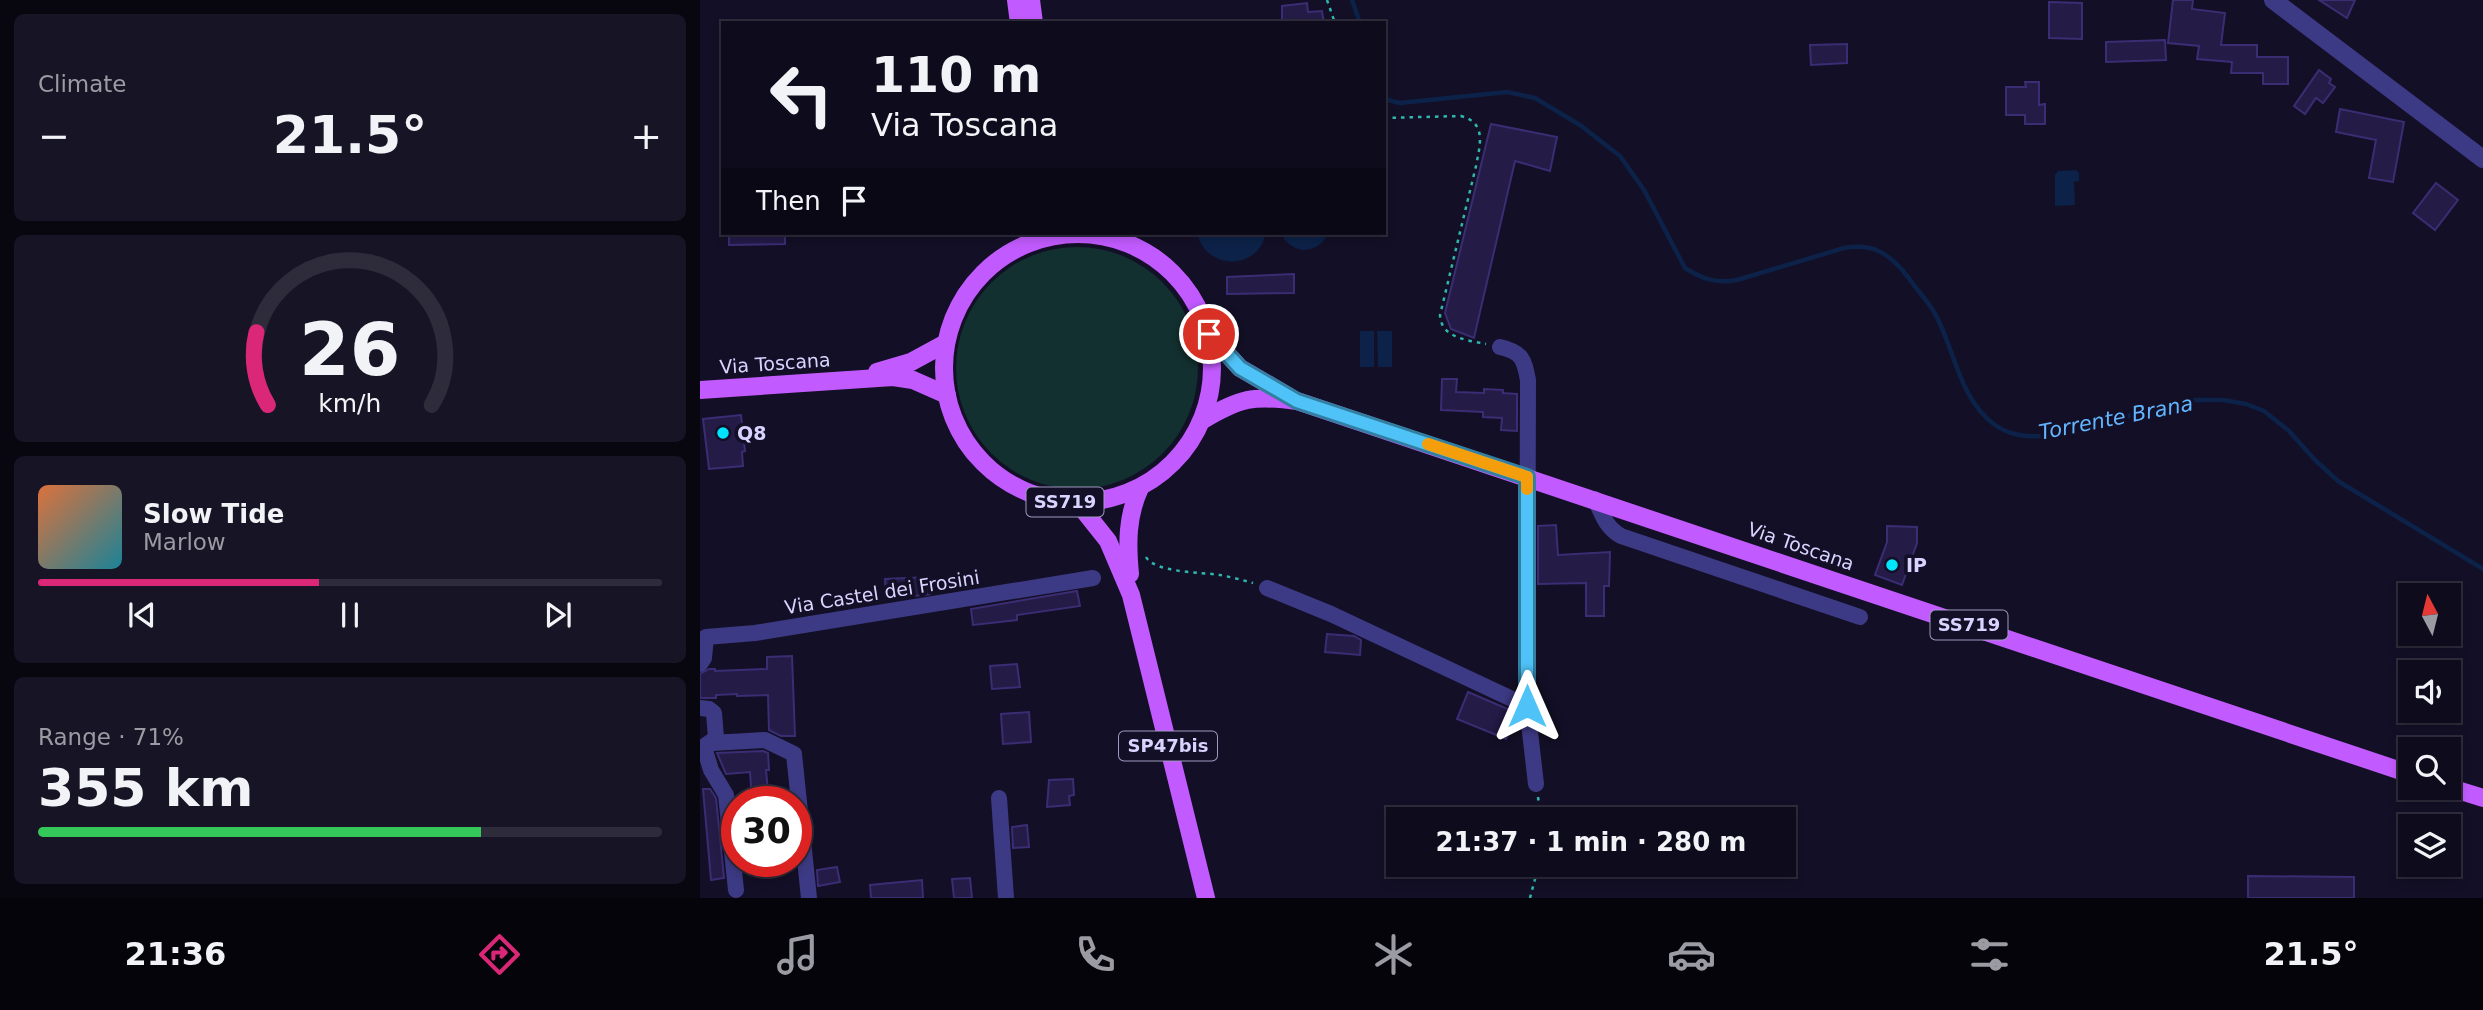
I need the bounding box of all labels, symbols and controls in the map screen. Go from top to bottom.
text: 110 m [871,47,1041,104]
icon: left [756,49,847,140]
text: Climate [38,71,127,97]
text: 21.5° [273,105,427,165]
text: Via Toscana [871,106,1058,144]
text: − [38,114,70,158]
text: + [630,114,662,158]
icon: arrive [835,182,873,220]
text: Then [756,186,821,216]
pin [1179,304,1239,364]
text: 26 [299,307,401,392]
icon: arrive [1190,315,1228,353]
street label: Via Toscana [719,348,831,378]
text: km/h [318,388,382,417]
water label: Torrente Brana [2037,391,2195,445]
place label: Q8 [737,422,766,444]
marker: Q8 [715,425,731,441]
road number: SS719 [1026,488,1104,516]
text: Slow Tide [143,499,284,529]
street label: Via Toscana [1745,517,1857,575]
text: Marlow [143,529,226,555]
place label: IP [1906,554,1927,576]
marker: IP [1884,557,1900,573]
street label: Via Castel dei Frosini [783,566,981,618]
north arrow [2398,583,2460,646]
map controls [2398,583,2461,877]
icon: previous [123,596,161,634]
icon: pause [331,596,369,634]
icon: next [539,596,577,634]
road number: SS719 [1930,610,2008,640]
button: sound [2398,660,2461,723]
position arrow [1490,669,1564,743]
text: Range · 71% [38,724,184,750]
road number: SP47bis [1119,732,1217,760]
button: search [2398,737,2461,800]
text: 355 km [38,758,253,818]
speed limit sign: 30 [721,786,812,877]
button: layers [2398,814,2461,877]
text: 21:37 · 1 min · 280 m [1436,827,1746,857]
icon: directions [475,930,524,979]
icon: music [773,930,822,979]
icon: phone [1071,930,1120,979]
icon: climate [1369,930,1418,979]
icon: car [1667,930,1716,979]
icon: filters [1965,930,2014,979]
text: 21:36 [125,935,226,973]
text: 21.5° [2263,935,2358,973]

